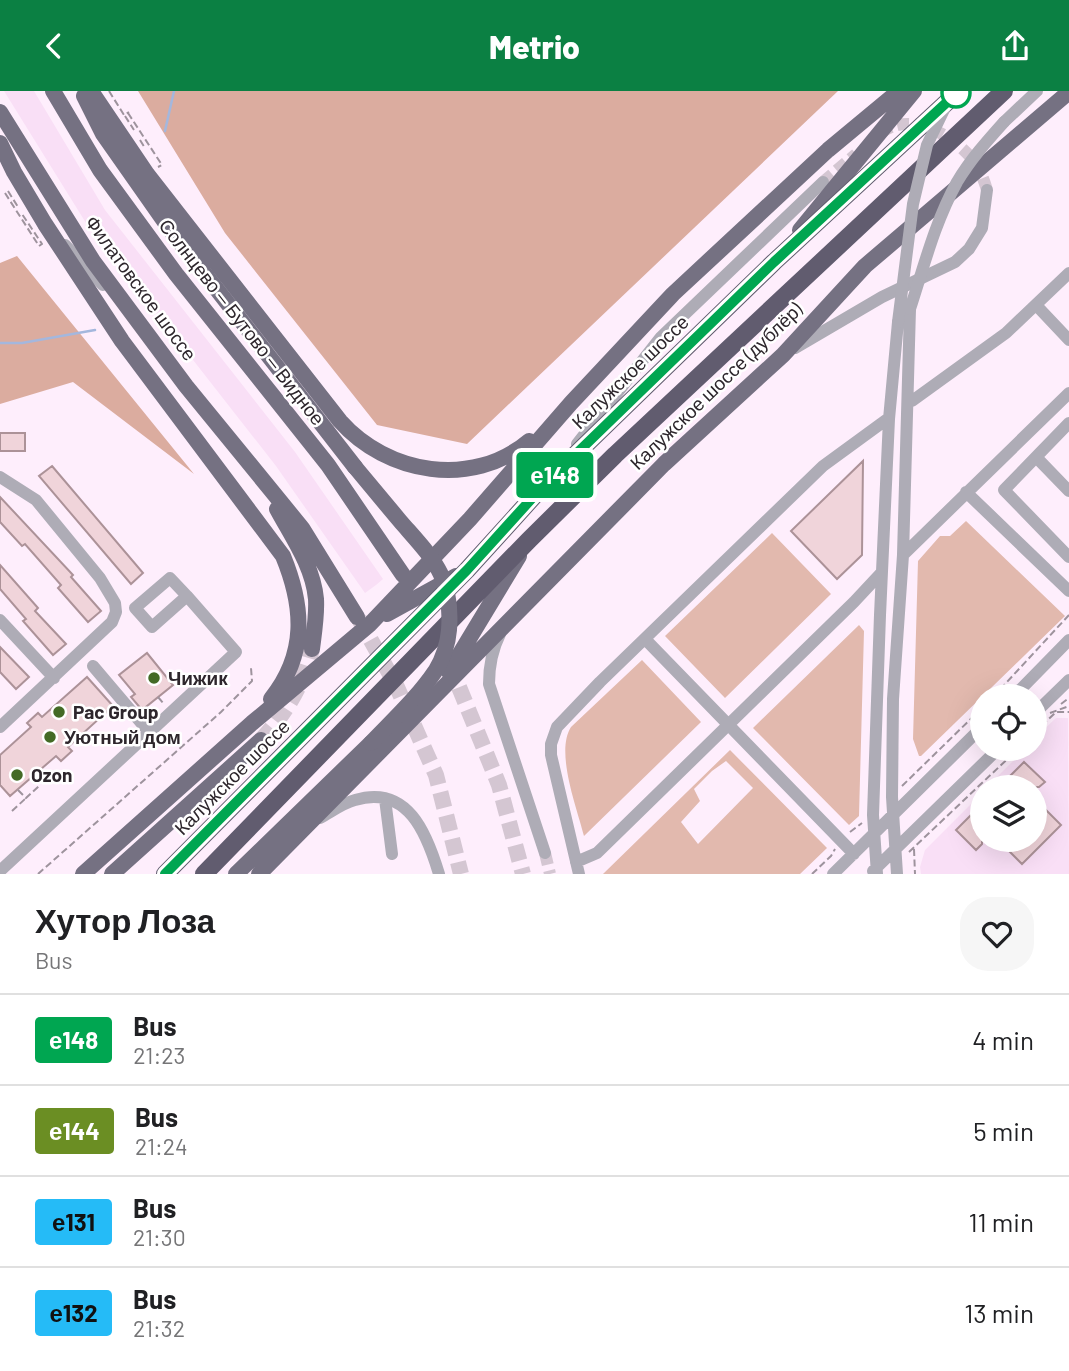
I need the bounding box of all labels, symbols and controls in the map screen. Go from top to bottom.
icon: back [35,27,73,65]
text: Metrio [489,27,580,65]
icon: share [996,27,1034,65]
unlabelled marker [941,78,971,108]
street label: Филатовское шоссе [81,211,202,365]
street label: Солнцево — Бутово — Видное [155,214,330,429]
street label: Калужское шоссе (дублёр) [625,297,807,474]
street label: Калужское шоссе [566,310,693,433]
line badge: е148 [506,452,604,498]
text: е148 [530,460,580,489]
place label: Чижик [168,666,228,689]
marker: Чижик [146,670,162,686]
map controls [970,684,1047,852]
button: locate [970,684,1047,761]
place label: Pac Group [73,700,159,723]
marker: Pac Group [51,704,67,720]
street label: Калужское шоссе [169,714,294,839]
place label: Уютный дом [64,725,181,748]
marker: Уютный дом [42,729,58,745]
place label: Ozon [31,763,73,786]
marker: Ozon [9,767,25,783]
button: layers [970,775,1047,852]
button: heart [960,897,1034,971]
text: Хутор Лоза [35,900,215,940]
text: Bus [35,946,73,974]
text: Bus [133,1010,177,1041]
text: 4 min [972,1024,1034,1055]
text: е148 [49,1025,98,1054]
text: 21:23 [133,1041,185,1069]
text: Bus [135,1101,178,1132]
text: 5 min [973,1115,1034,1146]
text: е144 [49,1116,100,1145]
text: 21:24 [135,1132,188,1160]
text: Bus [133,1192,176,1223]
text: 11 min [968,1206,1034,1237]
text: е131 [52,1207,95,1236]
text: 21:30 [133,1223,186,1251]
text: Bus [133,1283,176,1314]
text: 13 min [964,1297,1034,1328]
text: е132 [49,1298,98,1327]
text: 21:32 [133,1314,185,1342]

